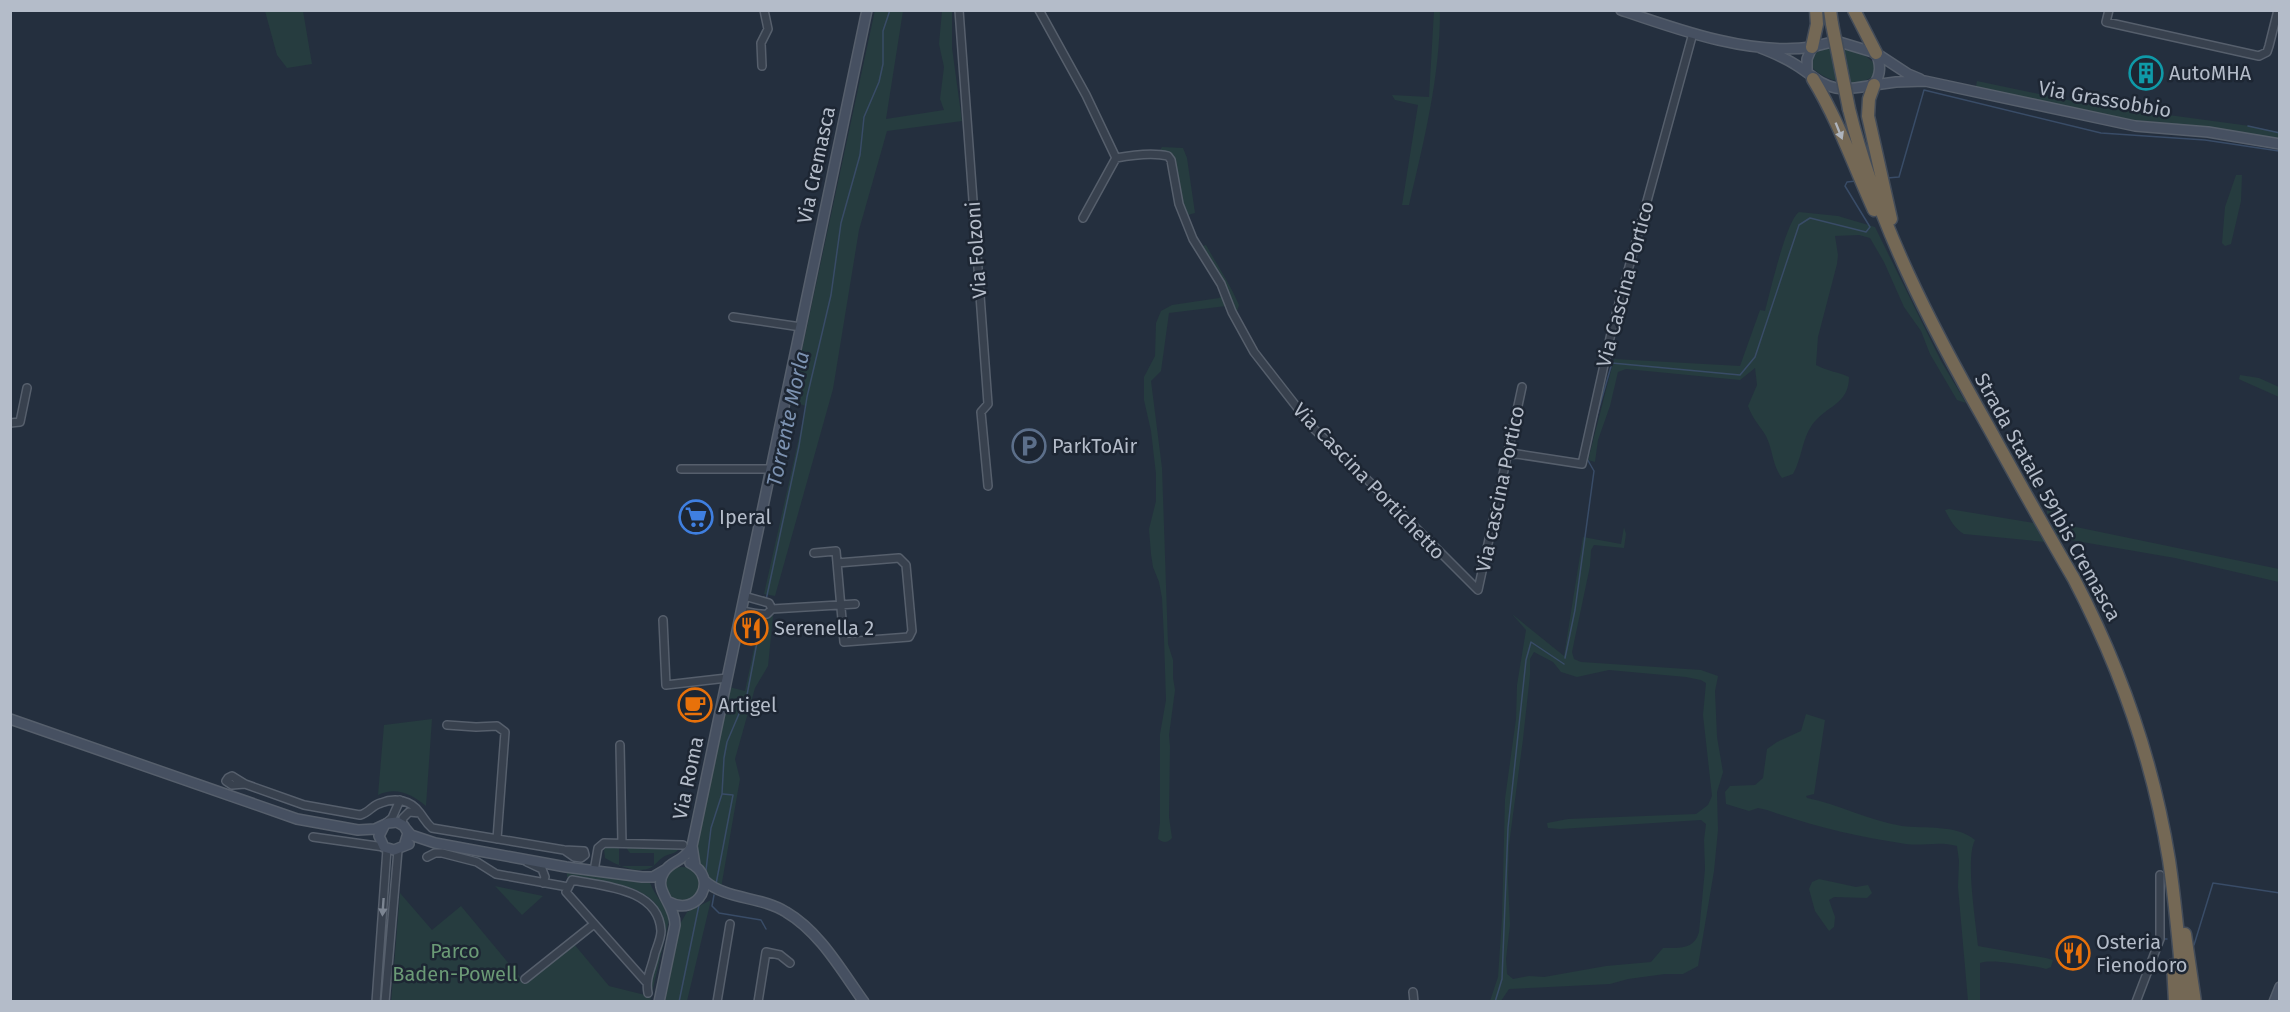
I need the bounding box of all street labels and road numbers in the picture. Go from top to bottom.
street label: Via Grassobbio [2037,76,2173,122]
street label: Via Cremasca [792,104,840,226]
street label: Via Cascina Portico [1591,198,1659,370]
street label: Via Folzoni [961,201,991,299]
street label: Strada Statale 591bis Cremasca [1970,369,2126,625]
street label: Via Cascina Portichetto [1288,398,1450,564]
street label: Via cascina Portico [1471,404,1529,574]
street label: Via Roma [667,734,709,822]

